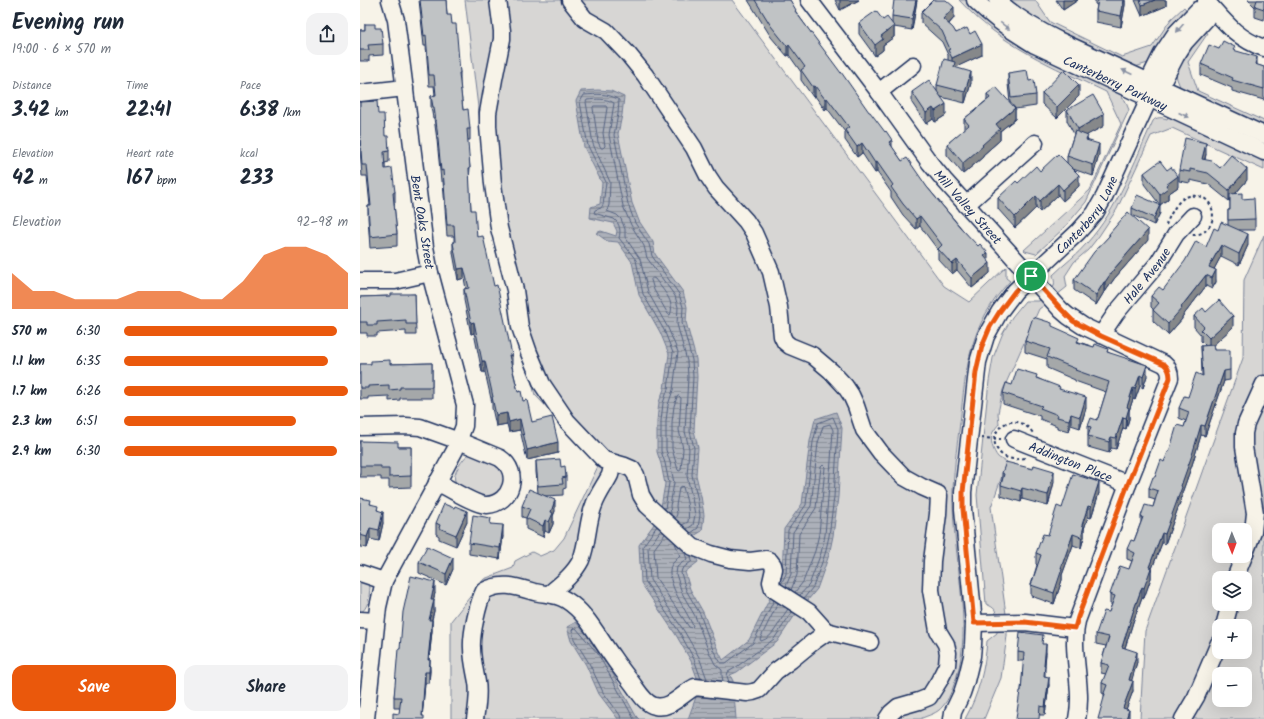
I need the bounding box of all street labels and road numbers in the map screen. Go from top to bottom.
street label: Canterberry Parkway [1059,50,1171,118]
street label: Mill Valley Street [928,166,1007,251]
street label: Canterberry Lane [1051,173,1124,260]
street label: Bent Oaks Street [404,174,439,272]
street label: Hale Avenue [1119,244,1177,309]
street label: Addington Place [1025,437,1115,489]

